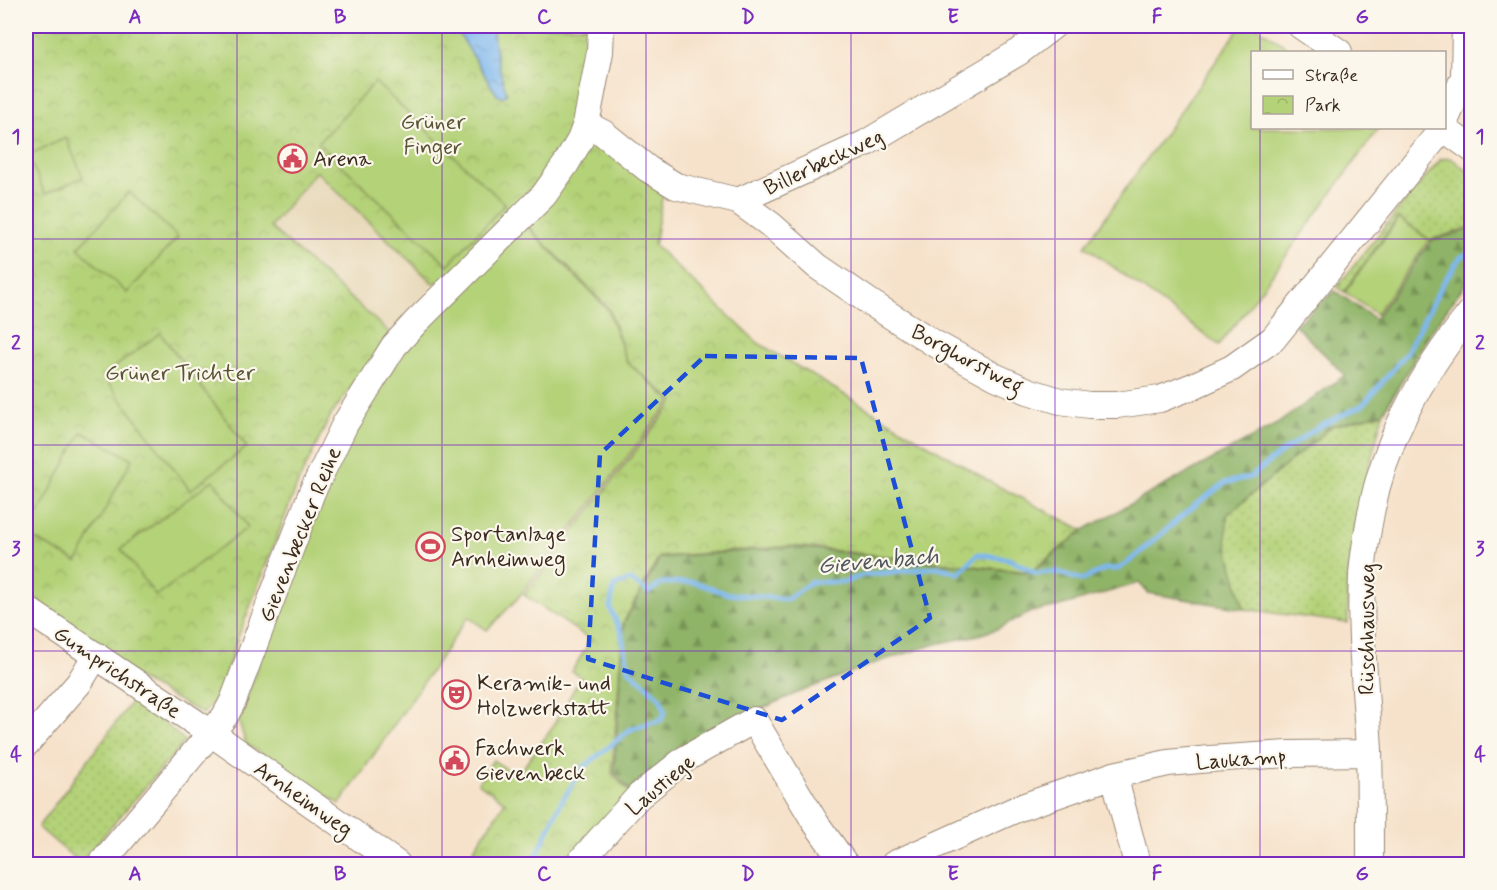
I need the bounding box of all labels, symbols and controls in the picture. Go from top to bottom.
text: A [128,4,142,31]
text: B [334,4,347,31]
text: C [537,4,552,31]
text: D [741,4,755,31]
text: E [947,4,959,31]
text: F [1152,4,1163,31]
text: G [1355,4,1369,31]
legend [1251,51,1446,129]
text: Straße [1305,64,1358,88]
text: Park [1305,94,1341,118]
park label: Grüner Finger [400,109,466,165]
street label: Billerbeckweg [760,123,889,204]
text: 1 [12,124,20,151]
text: 1 [1476,124,1484,151]
public building icon: Arena [276,142,308,174]
place label: Arena [313,146,372,174]
street label: Borghorstweg [905,318,1028,404]
text: 2 [11,330,21,357]
text: 2 [1475,330,1485,357]
park label: Grüner Trichter [105,360,256,388]
street label: Gievenbecker Reihe [253,443,349,627]
place label: Sportanlage Arnheimweg [451,521,566,577]
sports icon: Sportanlage Arnheimweg [414,530,446,562]
text: 3 [11,536,21,563]
text: 3 [1475,536,1485,563]
water label: Gievenbach [816,541,940,582]
street label: Rüschhausweg [1354,563,1383,695]
street label: Gumprichstraße [48,620,186,726]
place label: Keramik- und Holzwerkstatt [477,670,611,723]
theatre icon: Keramik- und Holzwerkstatt [440,679,472,711]
place label: Fachwerk Gievenbeck [475,735,585,788]
text: 4 [10,742,22,769]
text: 4 [1474,742,1486,769]
street label: Laukamp [1195,743,1287,777]
public building icon: Fachwerk Gievenbeck [438,744,470,776]
street label: Laustiege [621,748,703,824]
street label: Arnheimweg [246,755,358,846]
text: A [128,861,142,888]
text: B [334,861,347,888]
text: C [537,861,552,888]
text: D [741,861,755,888]
text: E [947,861,959,888]
text: F [1152,861,1163,888]
text: G [1355,861,1369,888]

